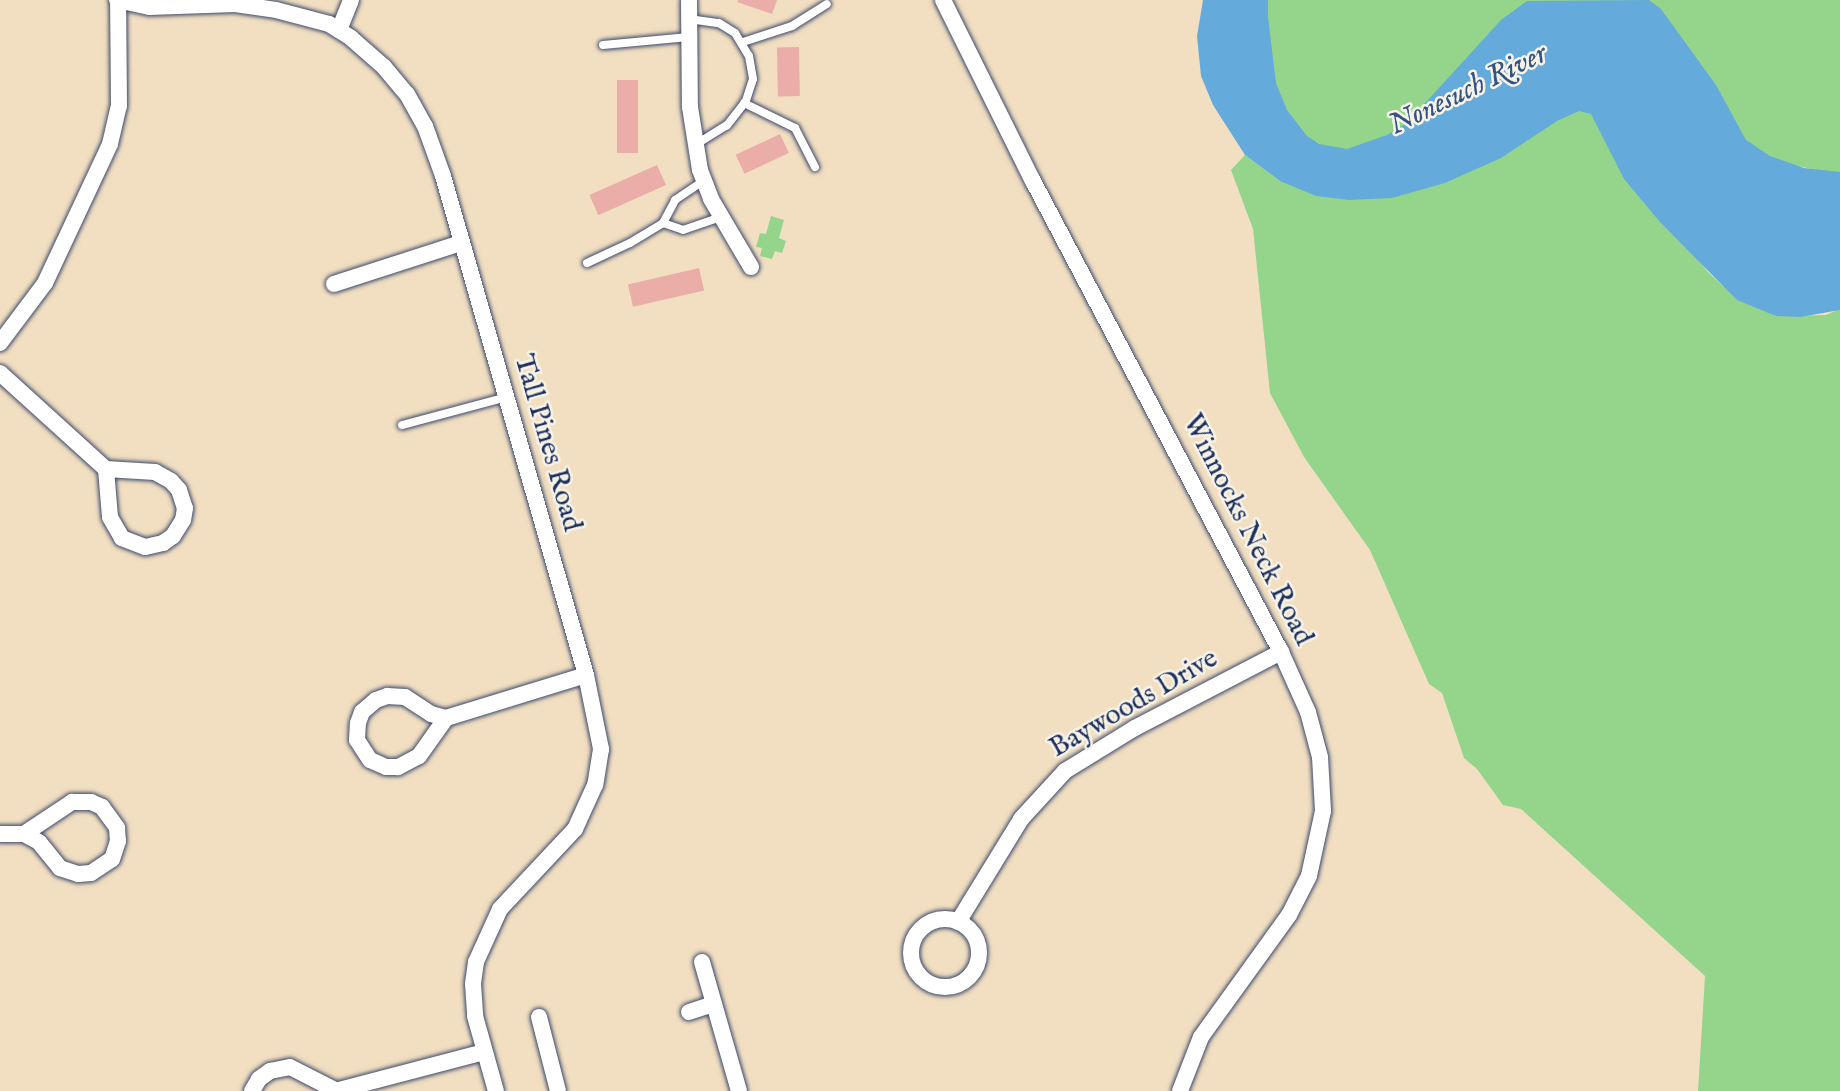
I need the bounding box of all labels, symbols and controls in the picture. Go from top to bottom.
water label: Nonesuch River [1383,36,1553,144]
street label: Tall Pines Road [506,351,588,535]
street label: Winnocks Neck Road [1174,409,1320,651]
street label: Baywoods Drive [1044,642,1224,766]

